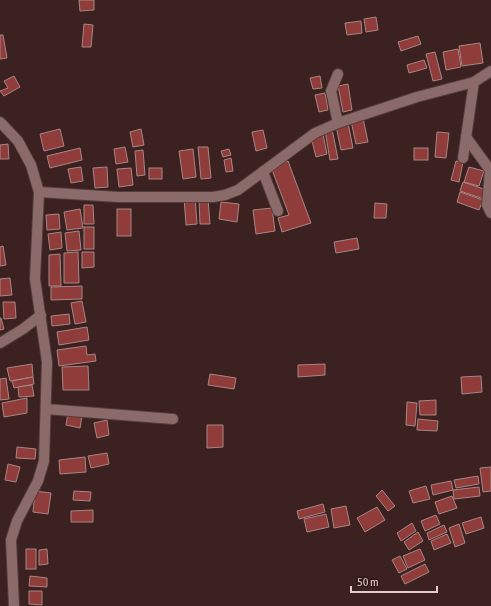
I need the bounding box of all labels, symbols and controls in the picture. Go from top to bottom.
scale bar [351,568,437,594]
text: 50 m [357,575,379,589]

